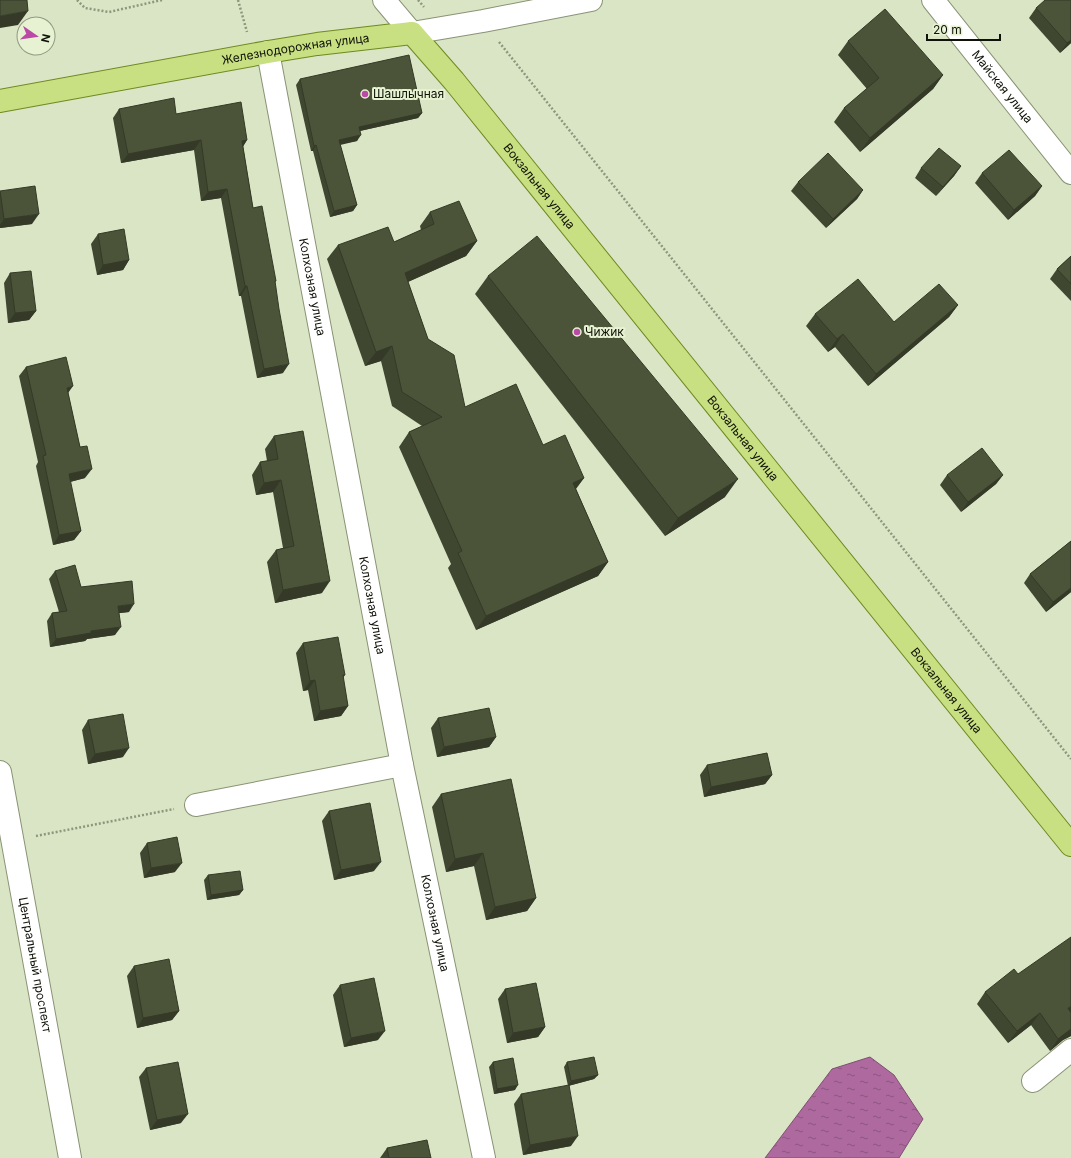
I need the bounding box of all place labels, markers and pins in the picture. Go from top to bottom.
place label: Шашлычная [373,86,444,101]
marker: Шашлычная [360,89,370,99]
place label: Чижик [585,324,624,339]
marker: Чижик [572,327,582,337]

